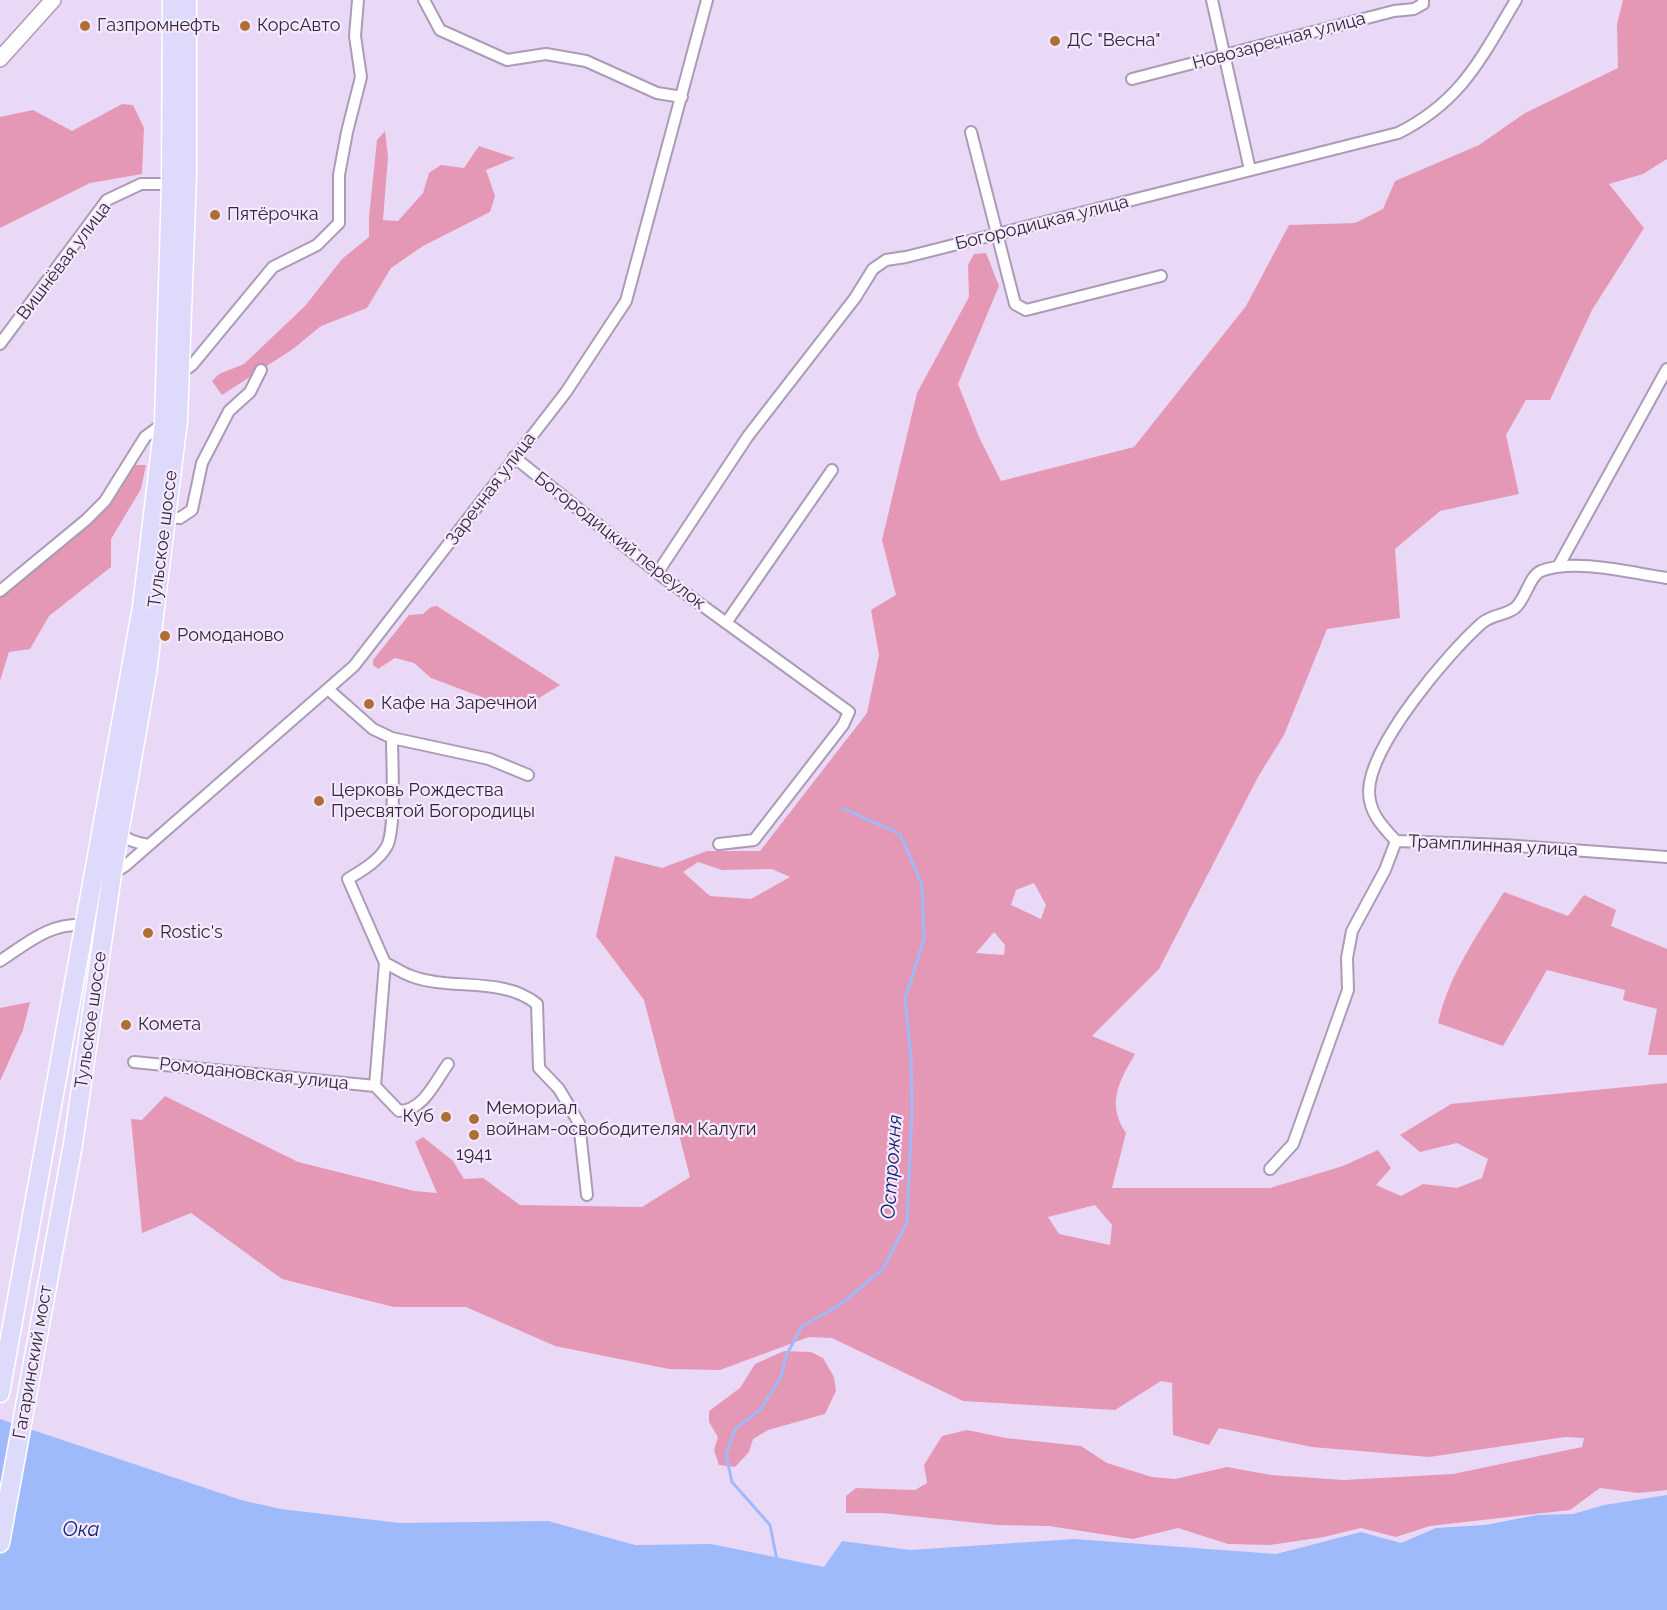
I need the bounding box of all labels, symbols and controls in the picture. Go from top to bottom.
street label: Новозаречная улица [1190,7,1368,75]
place label: Газпромнефть [97,15,220,37]
place label: КорсАвто [257,15,341,37]
marker: Газпромнефть [78,19,92,33]
marker: КорсАвто [238,19,252,33]
place label: ДС "Весна" [1067,30,1160,52]
marker: ДС "Весна" [1048,34,1062,48]
street label: Богородицкая улица [953,191,1131,255]
street label: Вишнёвая улица [13,198,115,324]
place label: Пятёрочка [227,204,319,226]
marker: Пятёрочка [208,208,222,222]
street label: Заречная улица [442,428,540,550]
street label: Богородицкий переулок [530,467,710,615]
street label: Тульское шоссе [144,469,182,609]
place label: Ромоданово [177,625,284,647]
marker: Ромоданово [158,629,172,643]
place label: Кафе на Заречной [381,693,537,715]
marker: Кафе на Заречной [362,697,376,711]
place label: Церковь Рождества Пресвятой Богородицы [331,780,535,822]
marker: Церковь Рождества Пресвятой Богородицы [312,794,326,808]
street label: Трамплинная улица [1408,831,1578,861]
place label: Rostic's [160,922,223,944]
marker: Rostic's [141,926,155,940]
street label: Тульское шоссе [71,950,111,1090]
place label: Комета [138,1014,201,1036]
marker: Комета [119,1018,133,1032]
street label: Ромодановская улица [158,1053,350,1095]
place label: Мемориал войнам-освободителям Калуги [486,1098,756,1140]
place label: Куб [403,1106,434,1128]
marker: Куб [439,1110,453,1124]
marker: Мемориал войнам-освободителям Калуги [467,1112,481,1126]
water label: Острожня [876,1114,908,1220]
marker: 1941 [467,1128,481,1142]
place label: 1941 [456,1144,492,1166]
street label: Гагаринский мост [9,1284,57,1440]
water label: Ока [63,1518,99,1542]

